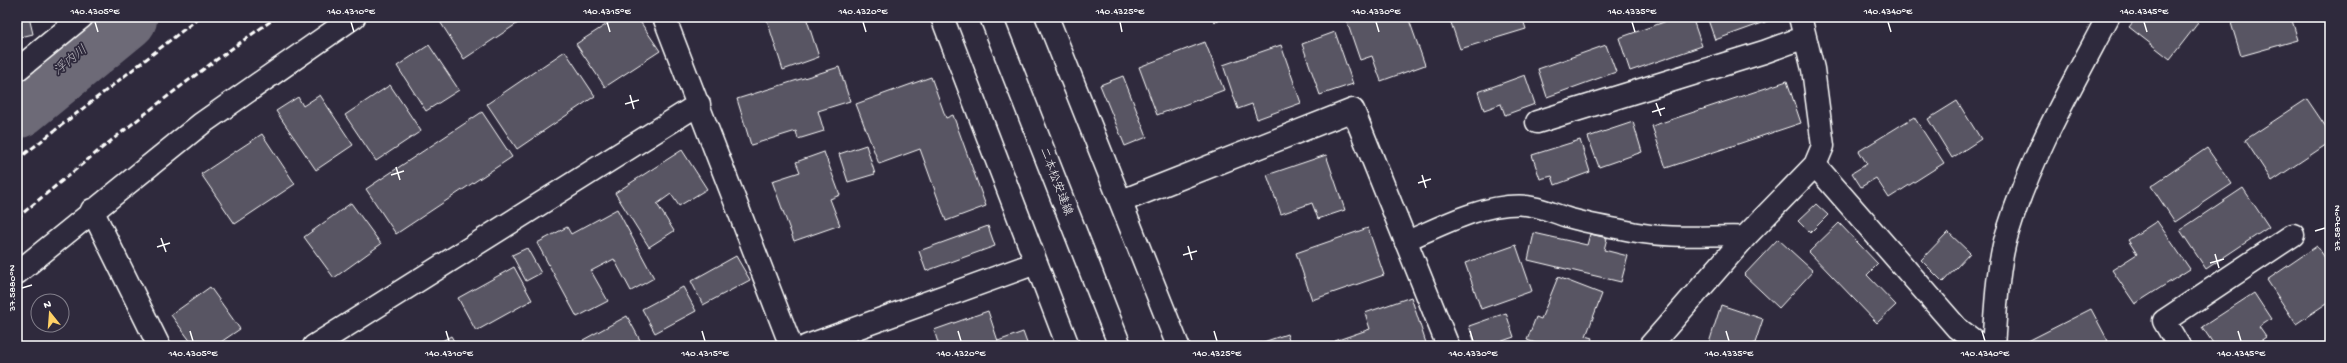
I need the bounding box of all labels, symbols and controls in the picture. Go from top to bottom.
text: 140.4305°E [69,6,120,18]
text: 140.4310°E [326,6,376,18]
text: 140.4315°E [582,6,632,18]
text: 140.4320°E [838,6,888,18]
text: 140.4325°E [1095,6,1145,18]
text: 140.4330°E [1350,6,1401,18]
text: 140.4335°E [1607,6,1657,18]
text: 140.4340°E [1863,6,1913,18]
text: 140.4345°E [2119,6,2169,18]
water label: 浮内川 [50,42,91,79]
street label: 二本松安達線 [1036,146,1075,218]
text: 37.5870°N [2332,204,2344,252]
text: 37.5880°N [7,264,19,312]
north arrow [30,293,70,333]
text: N [42,299,53,312]
text: 140.4305°E [167,348,218,360]
text: 140.4310°E [424,348,474,360]
text: 140.4315°E [680,348,730,360]
text: 140.4320°E [936,348,986,360]
text: 140.4325°E [1192,348,1242,360]
text: 140.4330°E [1447,348,1498,360]
text: 140.4335°E [1704,348,1754,360]
text: 140.4340°E [1960,348,2010,360]
text: 140.4345°E [2216,348,2266,360]

